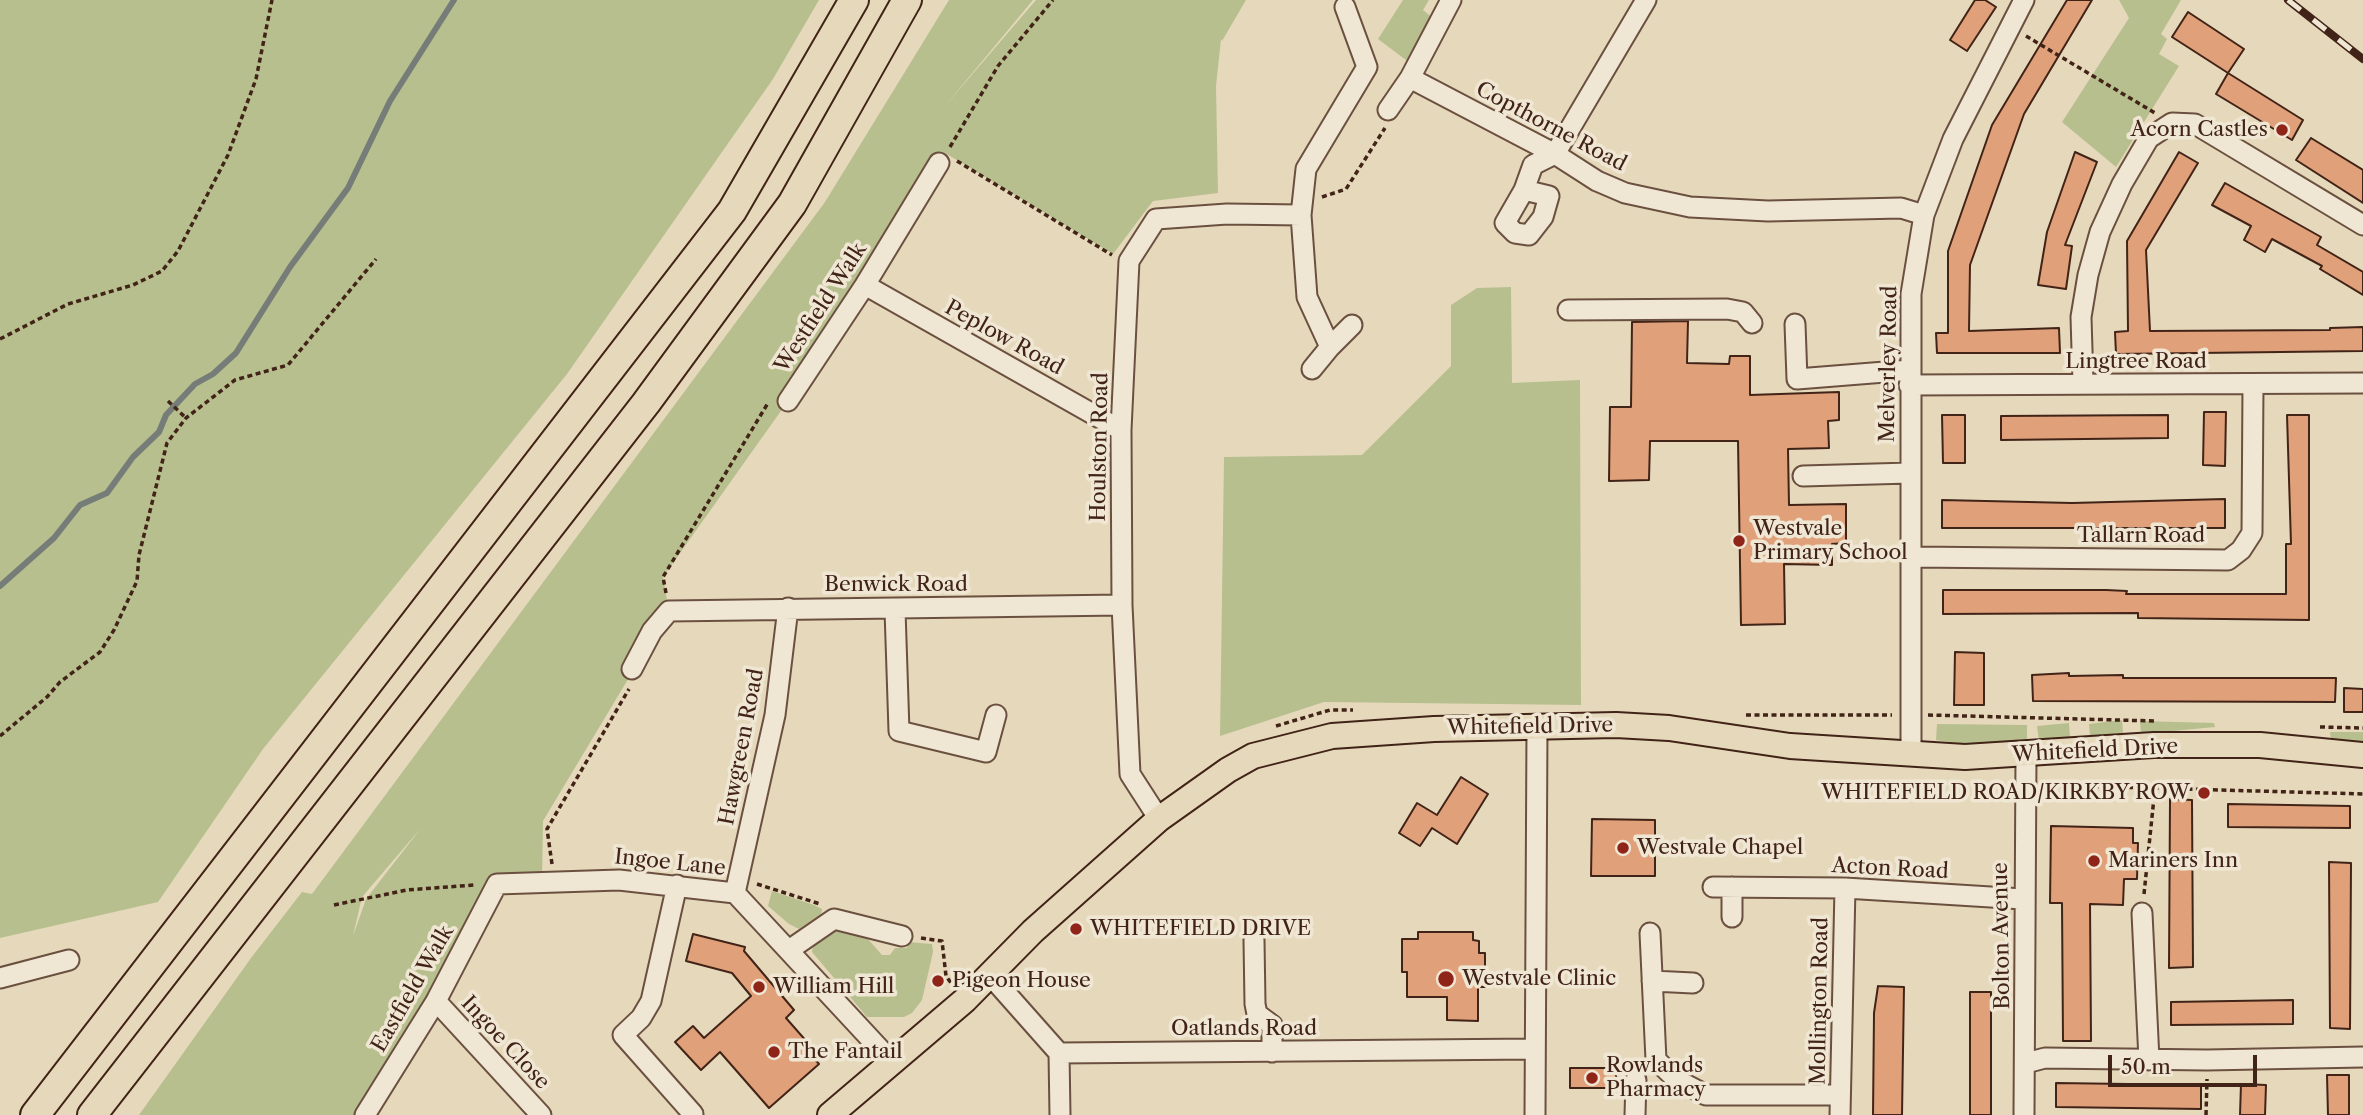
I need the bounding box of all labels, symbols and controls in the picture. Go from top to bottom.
street label: Copthorne Road [1471,77,1631,177]
place label: Acorn Castles [2130,117,2268,143]
marker: Acorn Castles [2274,122,2290,138]
street label: Westfield Walk [770,238,872,378]
street label: Melverley Road [1875,285,1903,443]
street label: Peplow Road [940,295,1068,381]
street label: Lingtree Road [2065,349,2207,375]
street label: Houlston Road [1086,372,1114,522]
place label: Westvale Primary School [1753,516,1908,566]
street label: Tallarn Road [2077,523,2205,549]
marker: Westvale Primary School [1731,533,1747,549]
street label: Benwick Road [824,572,968,598]
street label: Hawgreen Road [714,667,770,827]
street label: Whitefield Drive [1447,713,1613,741]
street label: Whitefield Drive [2011,734,2179,768]
place label: WHITEFIELD ROAD/KIRKBY ROW [1821,780,2190,806]
marker: WHITEFIELD ROAD/KIRKBY ROW [2196,785,2212,801]
place label: Westvale Chapel [1637,835,1803,861]
marker: Westvale Chapel [1615,840,1631,856]
street label: Ingoe Lane [613,845,727,881]
place label: Mariners Inn [2108,848,2238,874]
street label: Acton Road [1831,853,1949,885]
marker: Mariners Inn [2086,853,2102,869]
street label: Bolton Avenue [1988,862,2016,1010]
place label: WHITEFIELD DRIVE [1090,916,1311,942]
street label: Mollington Road [1806,917,1834,1085]
street label: Eastfield Walk [367,921,459,1057]
marker: WHITEFIELD DRIVE [1068,921,1084,937]
place label: Westvale Clinic [1462,966,1616,992]
place label: Pigeon House [952,968,1091,994]
marker: Westvale Clinic [1436,969,1456,989]
marker: Pigeon House [930,973,946,989]
place label: William Hill [773,974,894,1000]
marker: William Hill [751,979,767,995]
street label: Ingoe Close [455,991,555,1095]
street label: Oatlands Road [1171,1016,1317,1042]
place label: The Fantail [788,1039,902,1065]
scale bar [2111,1042,2260,1086]
marker: The Fantail [766,1044,782,1060]
place label: Rowlands Pharmacy [1606,1053,1706,1103]
text: 50 m [2121,1054,2171,1079]
marker: Rowlands Pharmacy [1584,1070,1600,1086]

